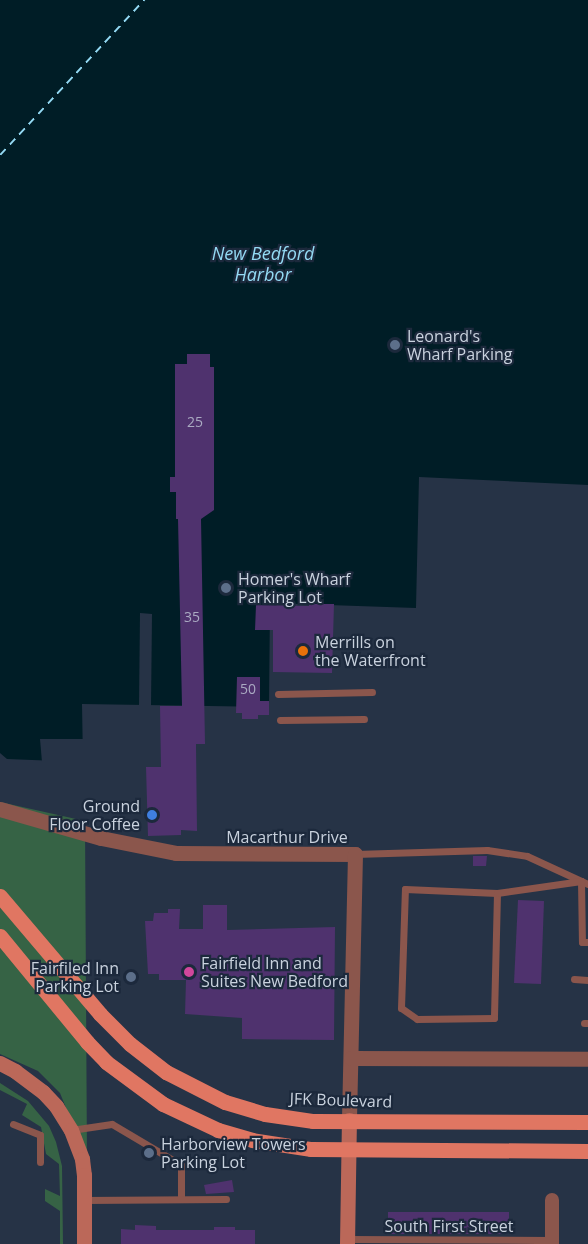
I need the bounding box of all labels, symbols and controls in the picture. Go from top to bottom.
water label: New Bedford Harbor [212,243,314,286]
place label: Leonard's Wharf Parking [407,326,513,364]
marker: Leonard's Wharf Parking [388,338,402,352]
house number: 25 [187,414,203,430]
place label: Homer's Wharf Parking Lot [238,569,350,607]
marker: Homer's Wharf Parking Lot [219,581,233,595]
house number: 35 [184,609,200,625]
place label: Merrills on the Waterfront [315,632,426,670]
marker: Merrills on the Waterfront [296,644,310,658]
house number: 50 [240,681,256,697]
place label: Ground Floor Coffee [49,796,140,834]
marker: Ground Floor Coffee [145,808,159,822]
street label: Macarthur Drive [226,827,348,847]
place label: Fairfield Inn and Suites New Bedford [201,953,348,991]
place label: Fairfiled Inn Parking Lot [31,958,119,996]
marker: Fairfield Inn and Suites New Bedford [182,965,196,979]
marker: Fairfiled Inn Parking Lot [124,970,138,984]
street label: JFK Boulevard [289,1089,393,1111]
place label: Harborview Towers Parking Lot [161,1134,306,1172]
marker: Harborview Towers Parking Lot [142,1146,156,1160]
street label: South First Street [385,1216,513,1236]

